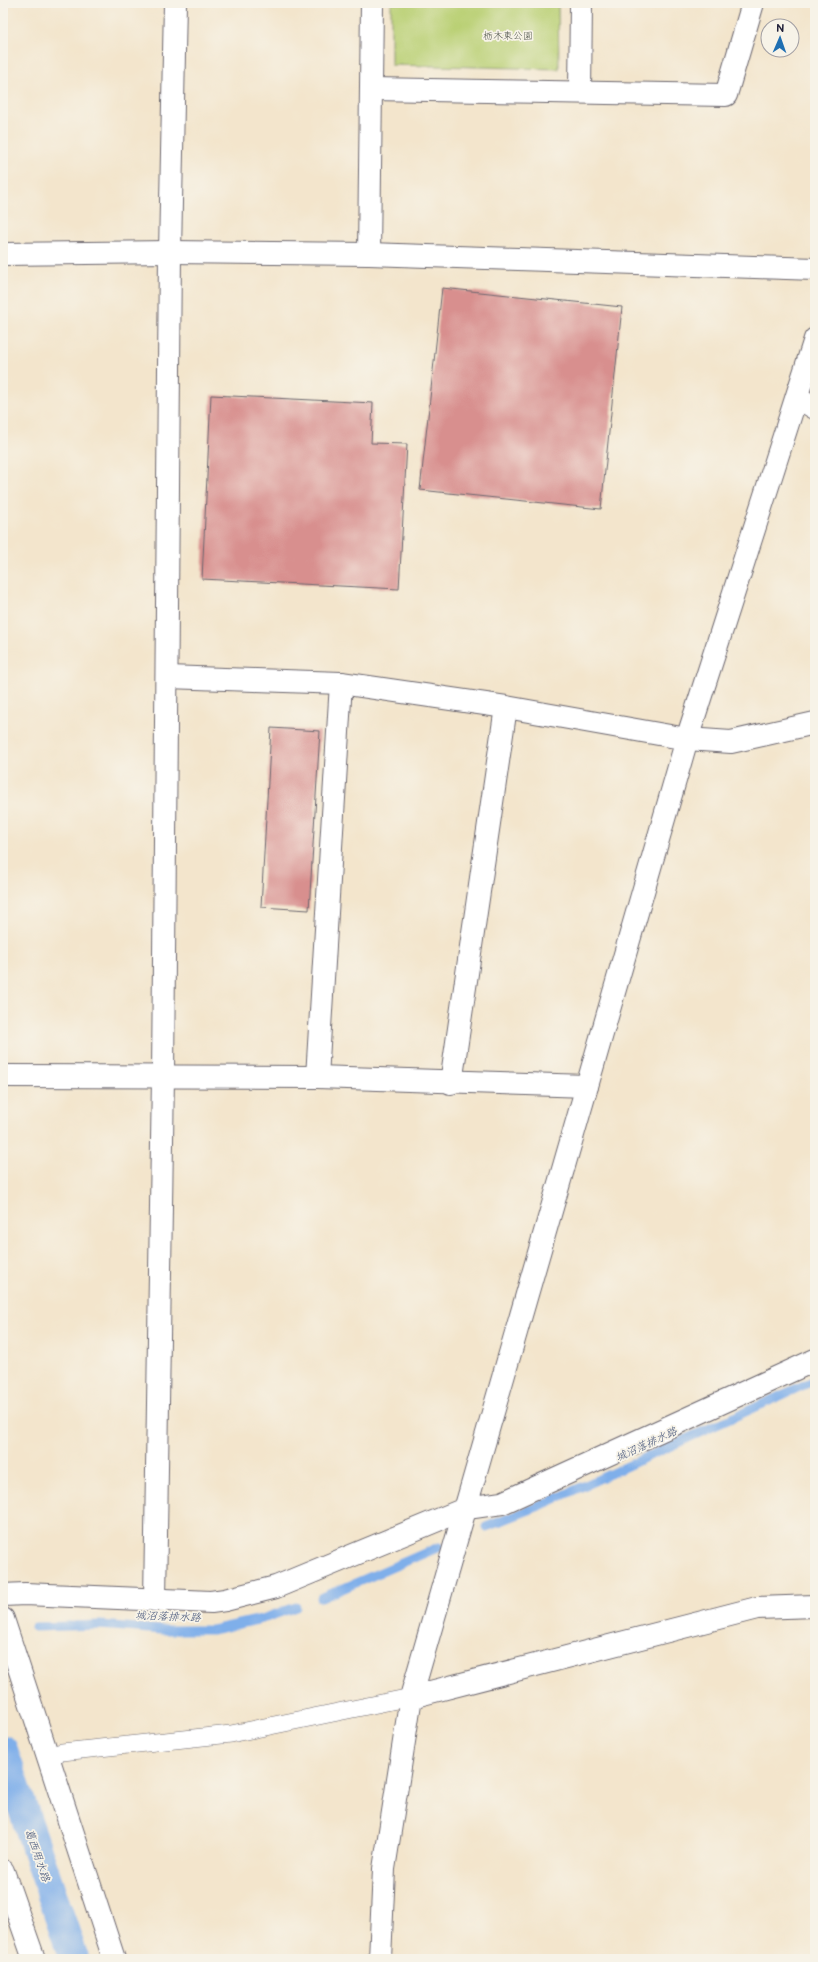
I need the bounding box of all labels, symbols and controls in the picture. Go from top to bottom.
north arrow [760,18,800,58]
text: N [776,22,785,35]
park label: 栃木東公園 [483,30,533,42]
water label: 城沼落排水路 [614,1424,680,1464]
water label: 城沼落排水路 [135,1609,202,1624]
water label: 葛西用水路 [22,1827,53,1884]

